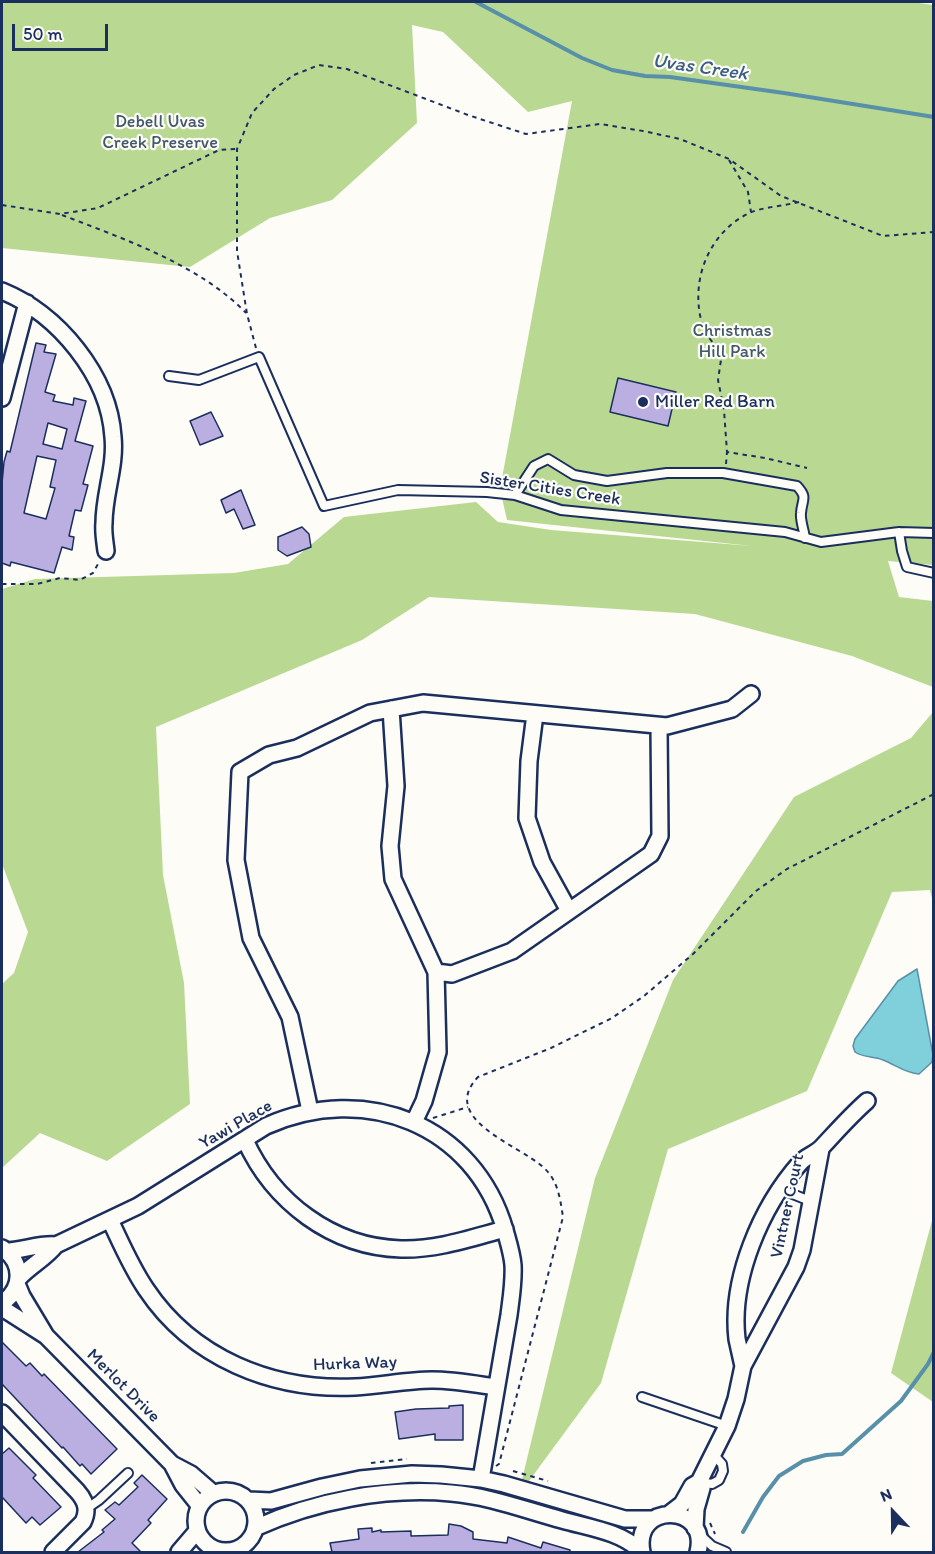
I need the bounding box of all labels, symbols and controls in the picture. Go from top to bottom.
scale bar [15,12,111,50]
text: 50 m [23,23,63,45]
water label: Uvas Creek [651,49,749,87]
park label: Debell Uvas Creek Preserve [102,111,218,154]
park label: Christmas Hill Park [693,320,771,362]
place label: Miller Red Barn [655,391,775,413]
marker: Miller Red Barn [636,395,650,409]
street label: Sister Cities Creek [478,467,622,511]
street label: Yawi Place [196,1095,276,1155]
street label: Vintner Court [766,1152,810,1260]
street label: Merlot Drive [82,1345,164,1427]
street label: Hurka Way [313,1352,397,1376]
north arrow [863,1482,923,1542]
text: N [877,1484,895,1506]

